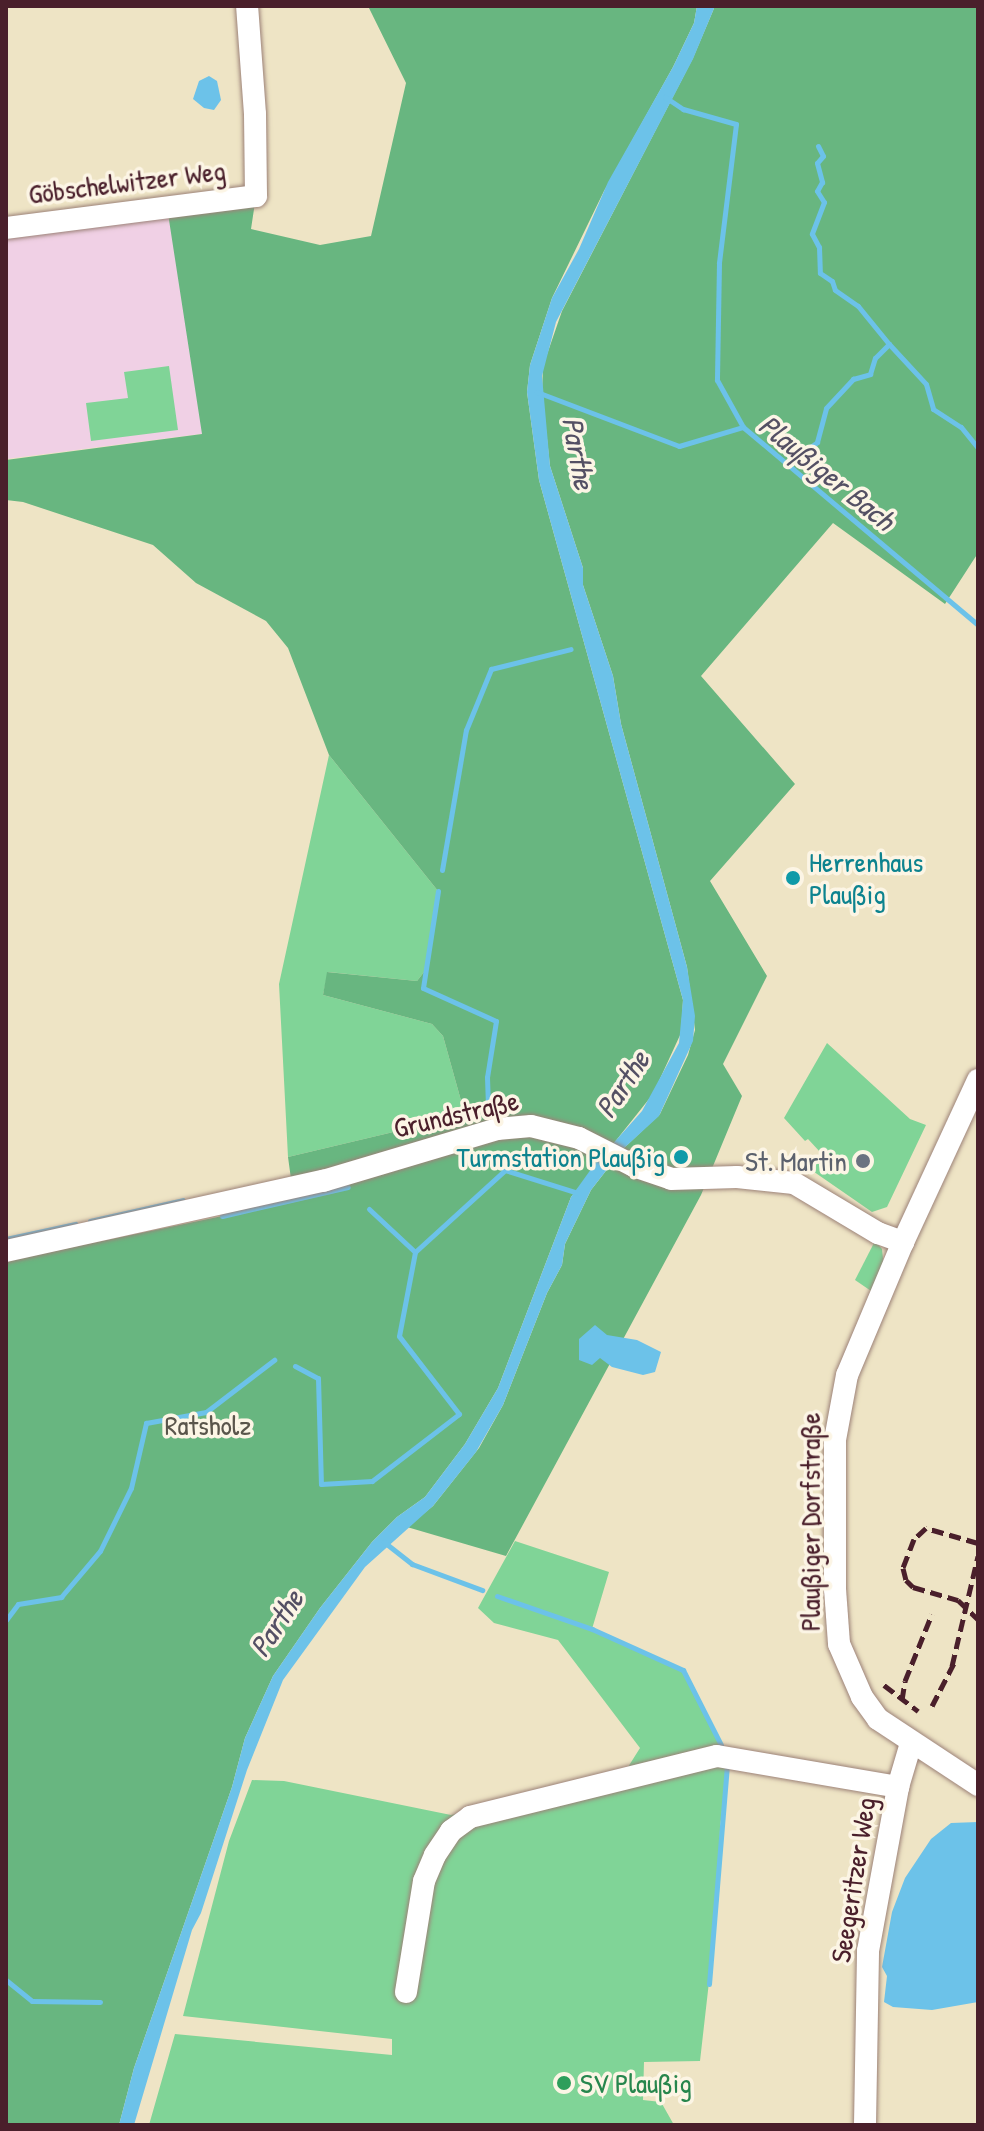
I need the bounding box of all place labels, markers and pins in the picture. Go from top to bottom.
place label: Herrenhaus Plaußig [809,845,923,911]
marker: Herrenhaus Plaußig [784,869,802,887]
place label: Turmstation Plaußig [457,1140,665,1174]
place label: St. Martin [745,1144,847,1178]
marker: Turmstation Plaußig [672,1148,690,1166]
marker: St. Martin [854,1152,872,1170]
place label: SV Plaußig [580,2066,692,2100]
marker: SV Plaußig [555,2074,573,2092]

